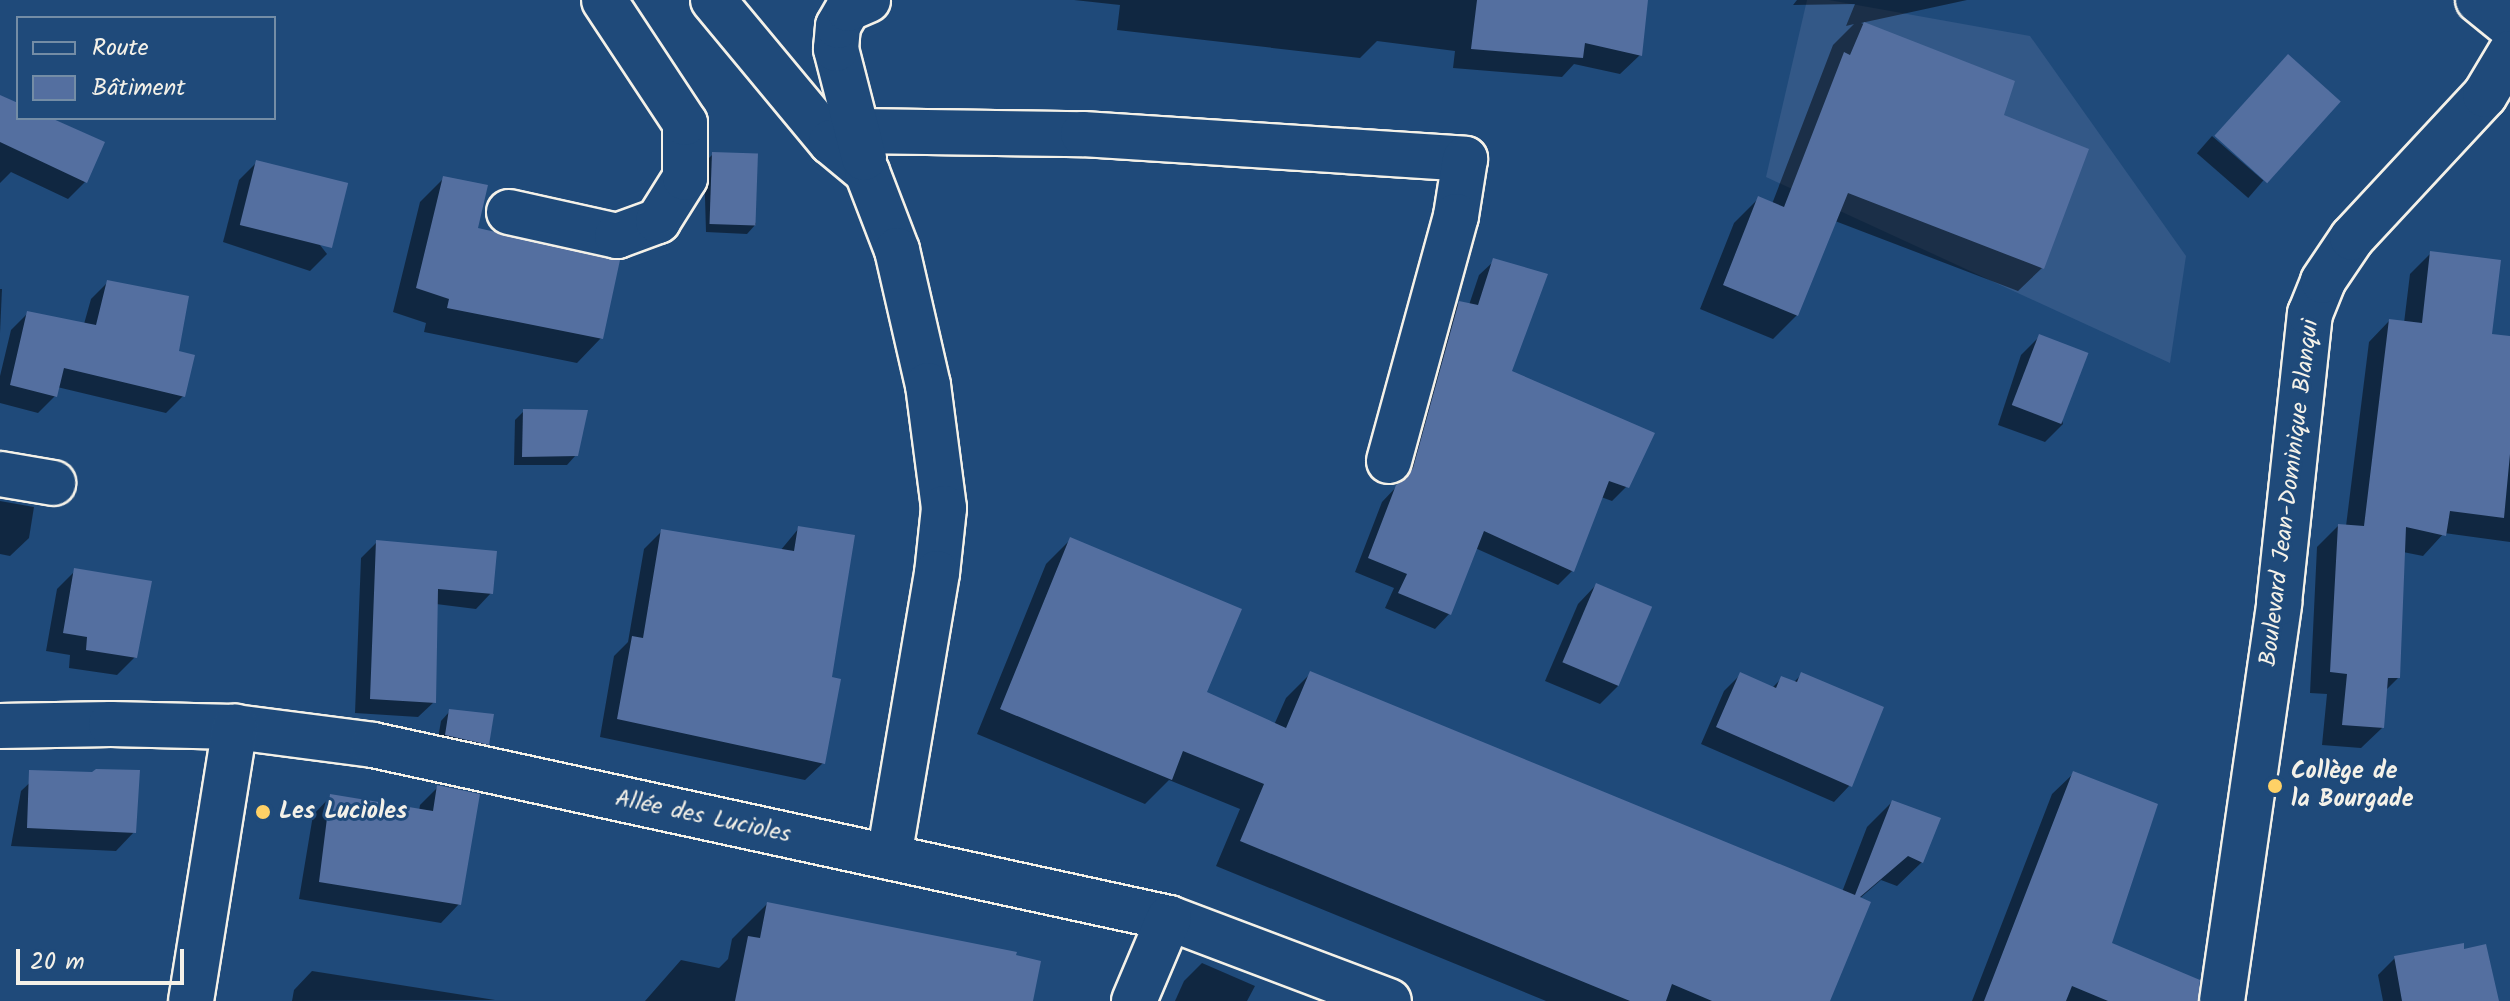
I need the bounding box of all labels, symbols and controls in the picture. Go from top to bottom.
legend [16,16,276,120]
text: Route [92,29,149,68]
text: Bâtiment [92,69,186,108]
street label: Boulevard Jean-Dominique Blanqui [2254,318,2326,668]
place label: Collège de la Bourgade [2291,758,2414,814]
marker: Collège de la Bourgade [2266,777,2284,795]
street label: Allée des Lucioles [613,784,793,850]
place label: Les Lucioles [279,798,407,826]
marker: Les Lucioles [254,803,272,821]
scale bar [20,933,188,983]
text: 20 m [30,943,85,982]

